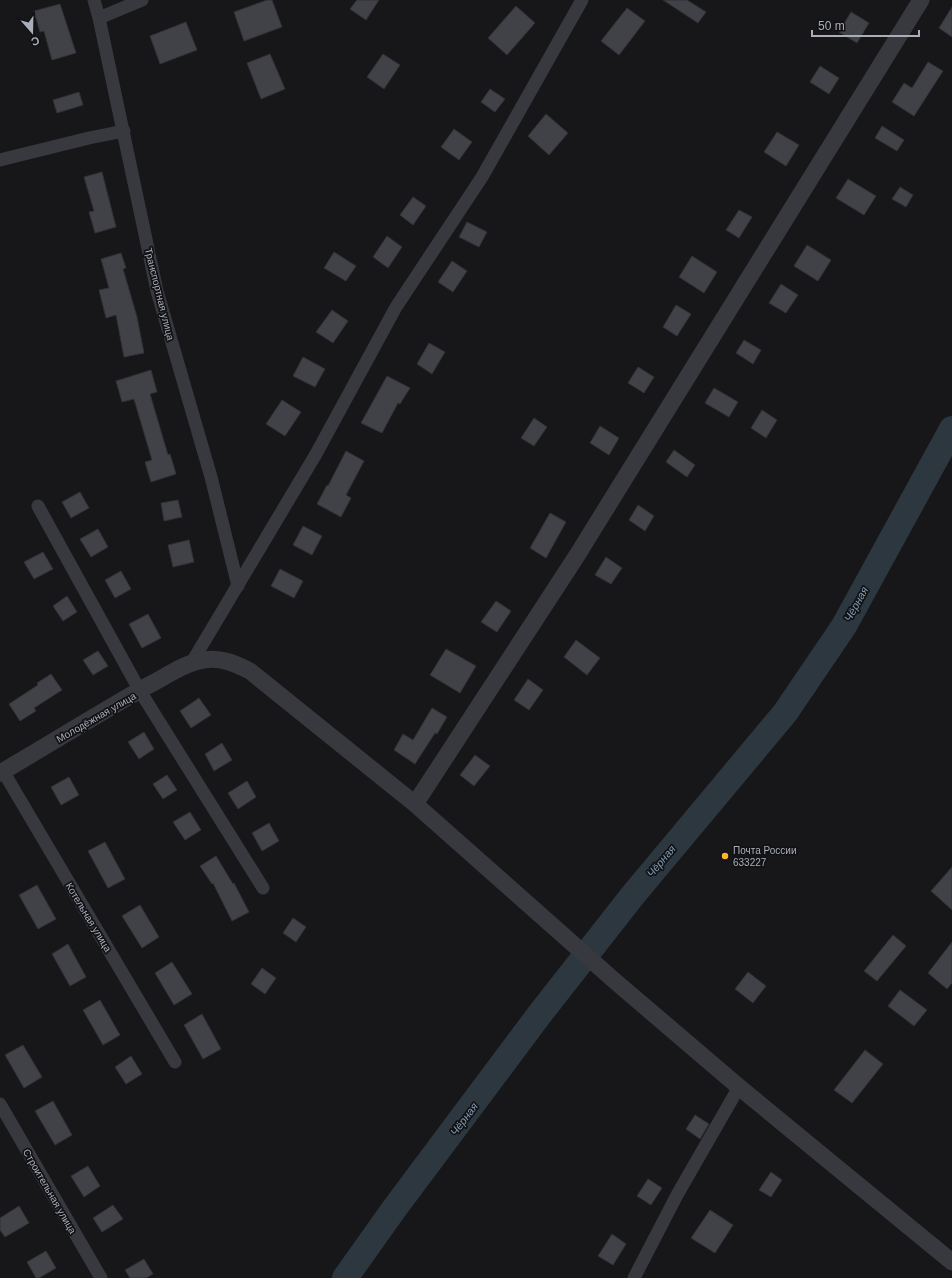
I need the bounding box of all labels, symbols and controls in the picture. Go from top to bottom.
north arrow [12,12,52,52]
scale bar [812,12,919,38]
text: 50 m [818,19,845,33]
text: С [30,34,41,48]
street label: Транспортная улица [143,247,176,342]
water label: Чёрная [842,585,870,623]
street label: Молодёжная улица [55,690,138,745]
water label: Чёрная [644,843,678,879]
place label: Почта России 633227 [733,845,797,868]
marker: Почта России 633227 [720,851,730,861]
street label: Котельная улица [64,881,114,954]
water label: Чёрная [448,1100,480,1138]
street label: Строительная улица [21,1147,79,1236]

